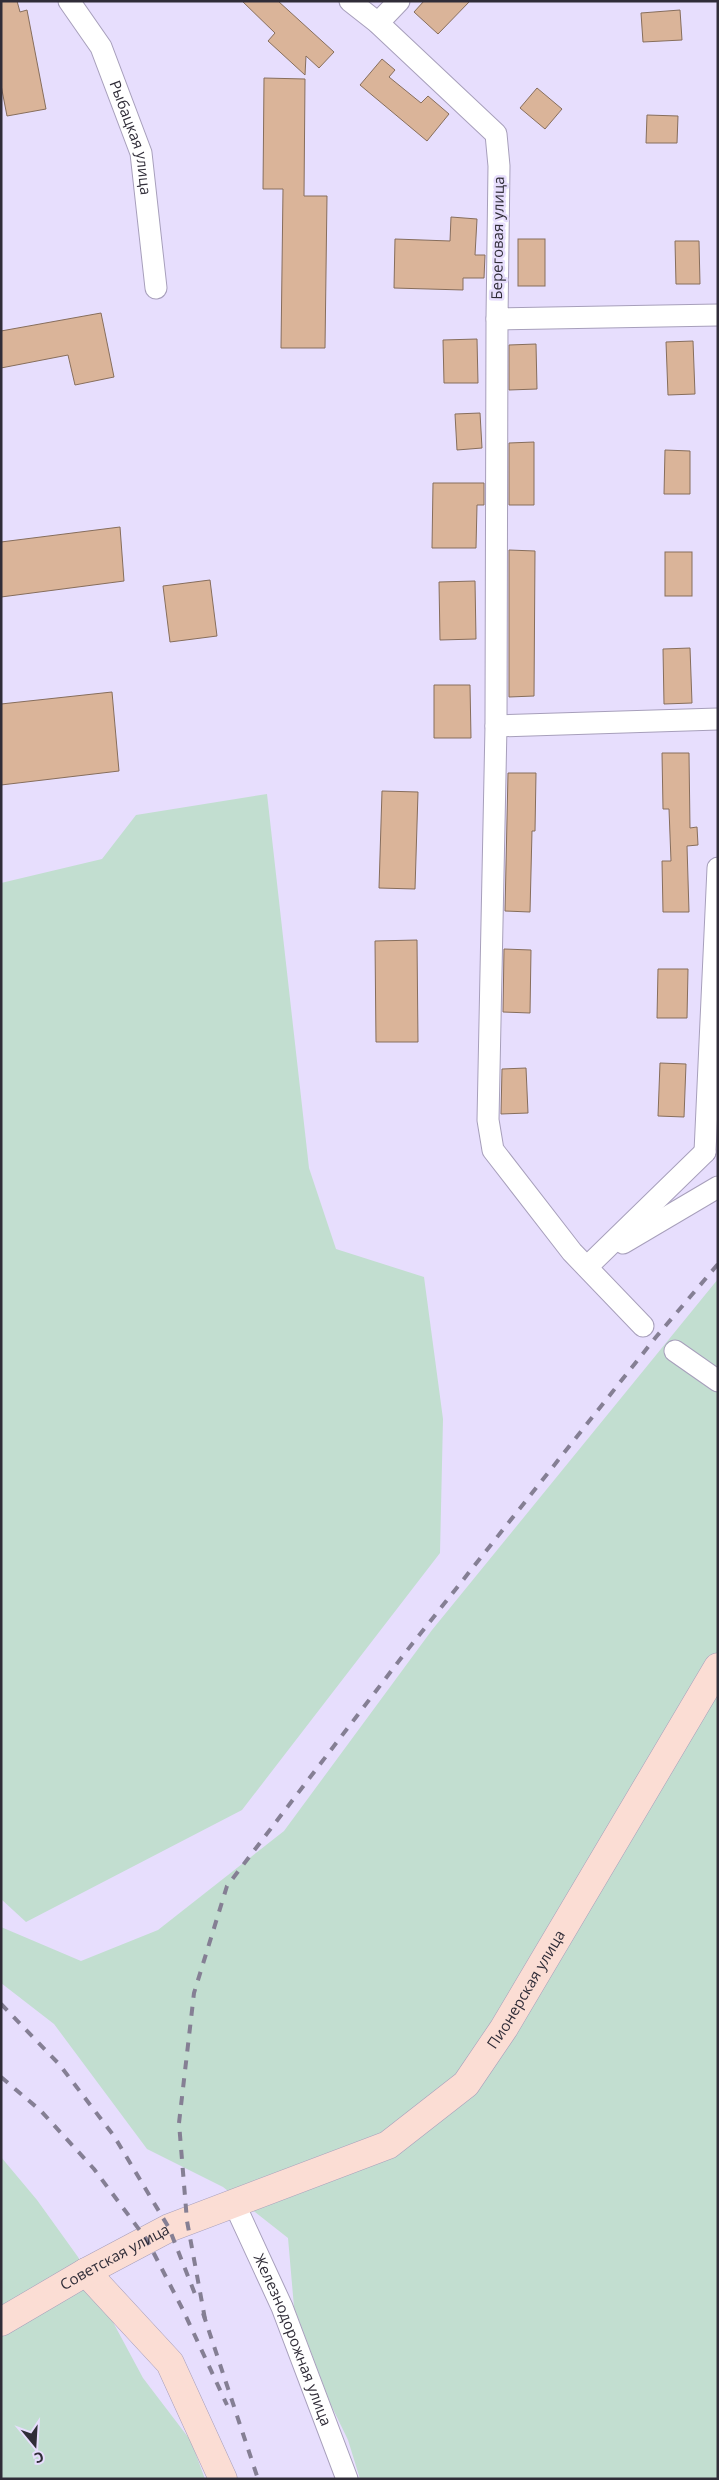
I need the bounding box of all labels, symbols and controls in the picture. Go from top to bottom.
street label: Рыбацкая улица [105,77,157,196]
street label: Береговая улица [486,176,508,300]
street label: Пионерская улица [482,1926,569,2052]
street label: Советская улица [56,2219,173,2294]
street label: Железнодорожная улица [250,2250,337,2429]
north arrow [10,2420,60,2470]
text: С [32,2447,46,2468]

